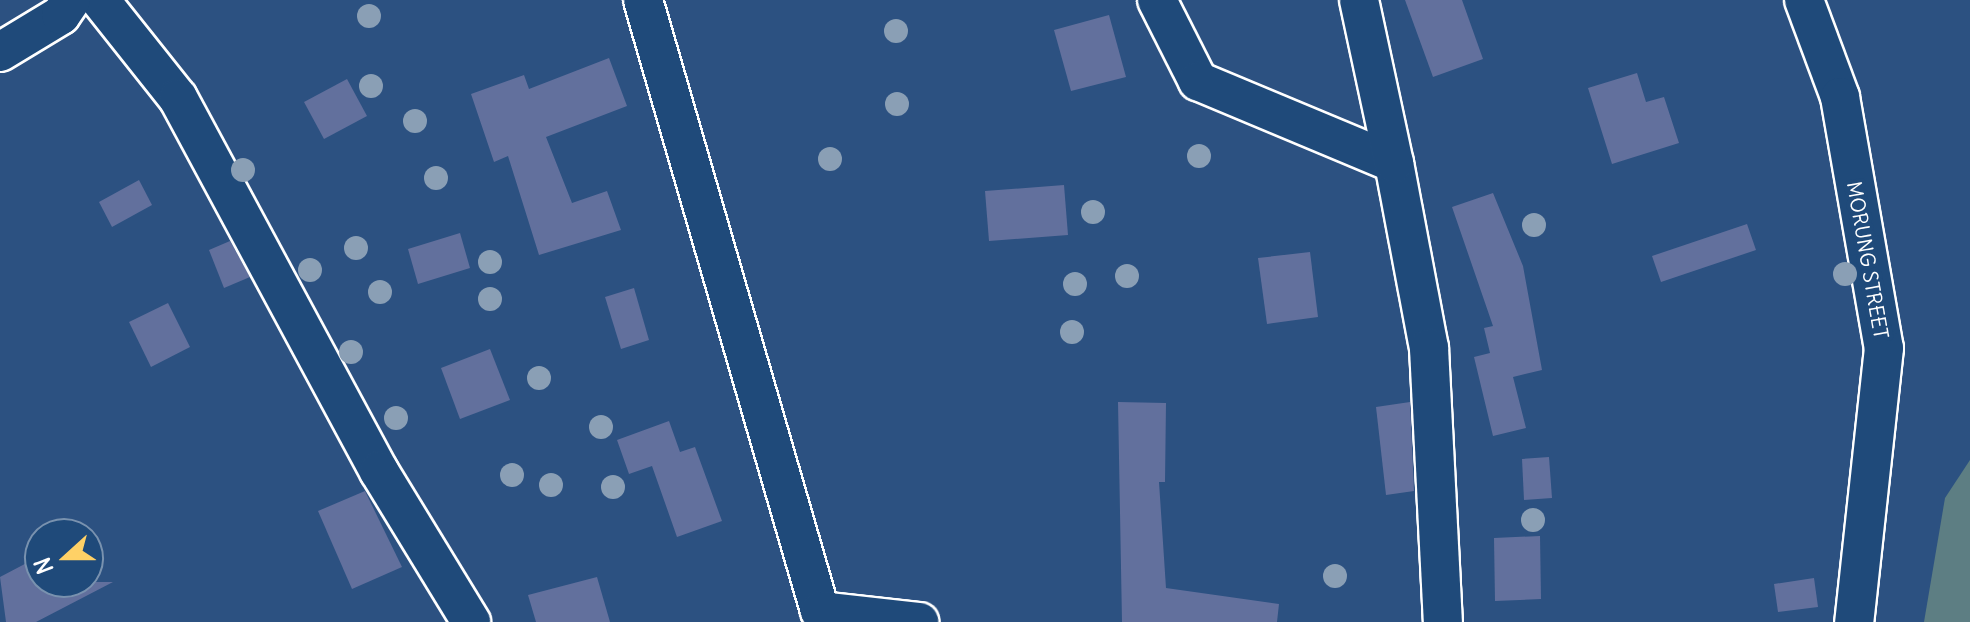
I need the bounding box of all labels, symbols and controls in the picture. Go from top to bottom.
street label: MORUNG STREET [1842,179,1894,341]
north arrow [24,518,104,598]
text: N [28,554,59,578]

